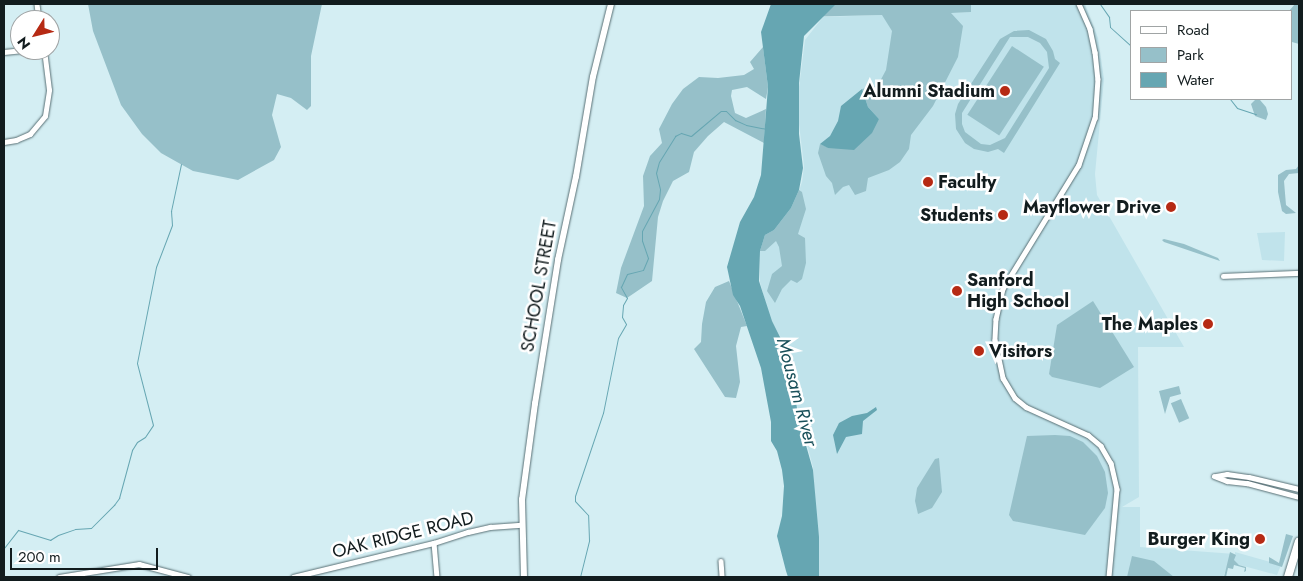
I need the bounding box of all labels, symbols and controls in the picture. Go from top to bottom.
north arrow [10,10,60,60]
legend [1130,10,1293,100]
text: Road [1177,19,1209,41]
text: N [12,33,35,54]
text: Park [1177,44,1204,66]
text: Water [1177,69,1214,91]
place label: Alumni Stadium [863,80,995,102]
marker: Alumni Stadium [999,85,1011,97]
place label: Faculty [938,171,996,193]
marker: Faculty [922,176,934,188]
place label: Mayflower Drive [1023,196,1161,218]
marker: Mayflower Drive [1165,201,1177,213]
place label: Students [920,204,993,226]
marker: Students [997,209,1009,221]
street label: SCHOOL STREET [517,218,561,354]
place label: Sanford High School [967,270,1069,312]
marker: Sanford High School [951,285,963,297]
place label: The Maples [1102,313,1198,335]
marker: The Maples [1202,318,1214,330]
water label: Mousam River [772,335,822,449]
place label: Visitors [989,340,1052,362]
marker: Visitors [973,345,985,357]
street label: OAK RIDGE ROAD [330,507,476,563]
place label: Burger King [1148,528,1250,550]
marker: Burger King [1254,533,1266,545]
scale bar [12,538,160,570]
text: 200 m [18,546,61,568]

